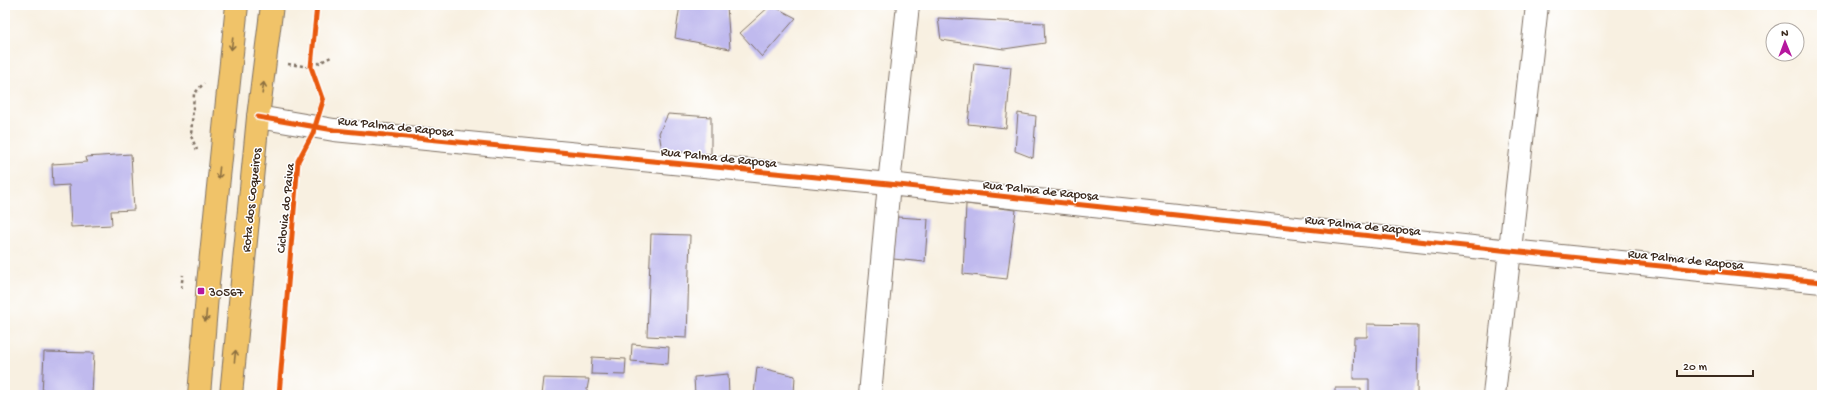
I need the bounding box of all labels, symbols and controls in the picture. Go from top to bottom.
north arrow [1765,22,1805,62]
text: N [1781,28,1789,40]
one-way arrow [228,37,236,50]
one-way arrow [259,82,267,95]
street label: Rua Palma de Raposa [337,114,455,141]
street label: Rua Palma de Raposa [660,145,778,172]
street label: Rota dos Coqueiros [240,146,266,253]
street label: Ciclovia do Paiva [274,162,299,254]
one-way arrow [216,166,223,179]
street label: Rua Palma de Raposa [982,178,1100,205]
street label: Rua Palma de Raposa [1304,213,1422,240]
street label: Rua Palma de Raposa [1627,247,1745,274]
marker: 30567 [196,286,206,296]
place label: 30567 [208,286,245,301]
one-way arrow [202,309,209,322]
one-way arrow [231,350,238,363]
scale bar [1677,352,1753,378]
text: 20 m [1683,361,1708,375]

